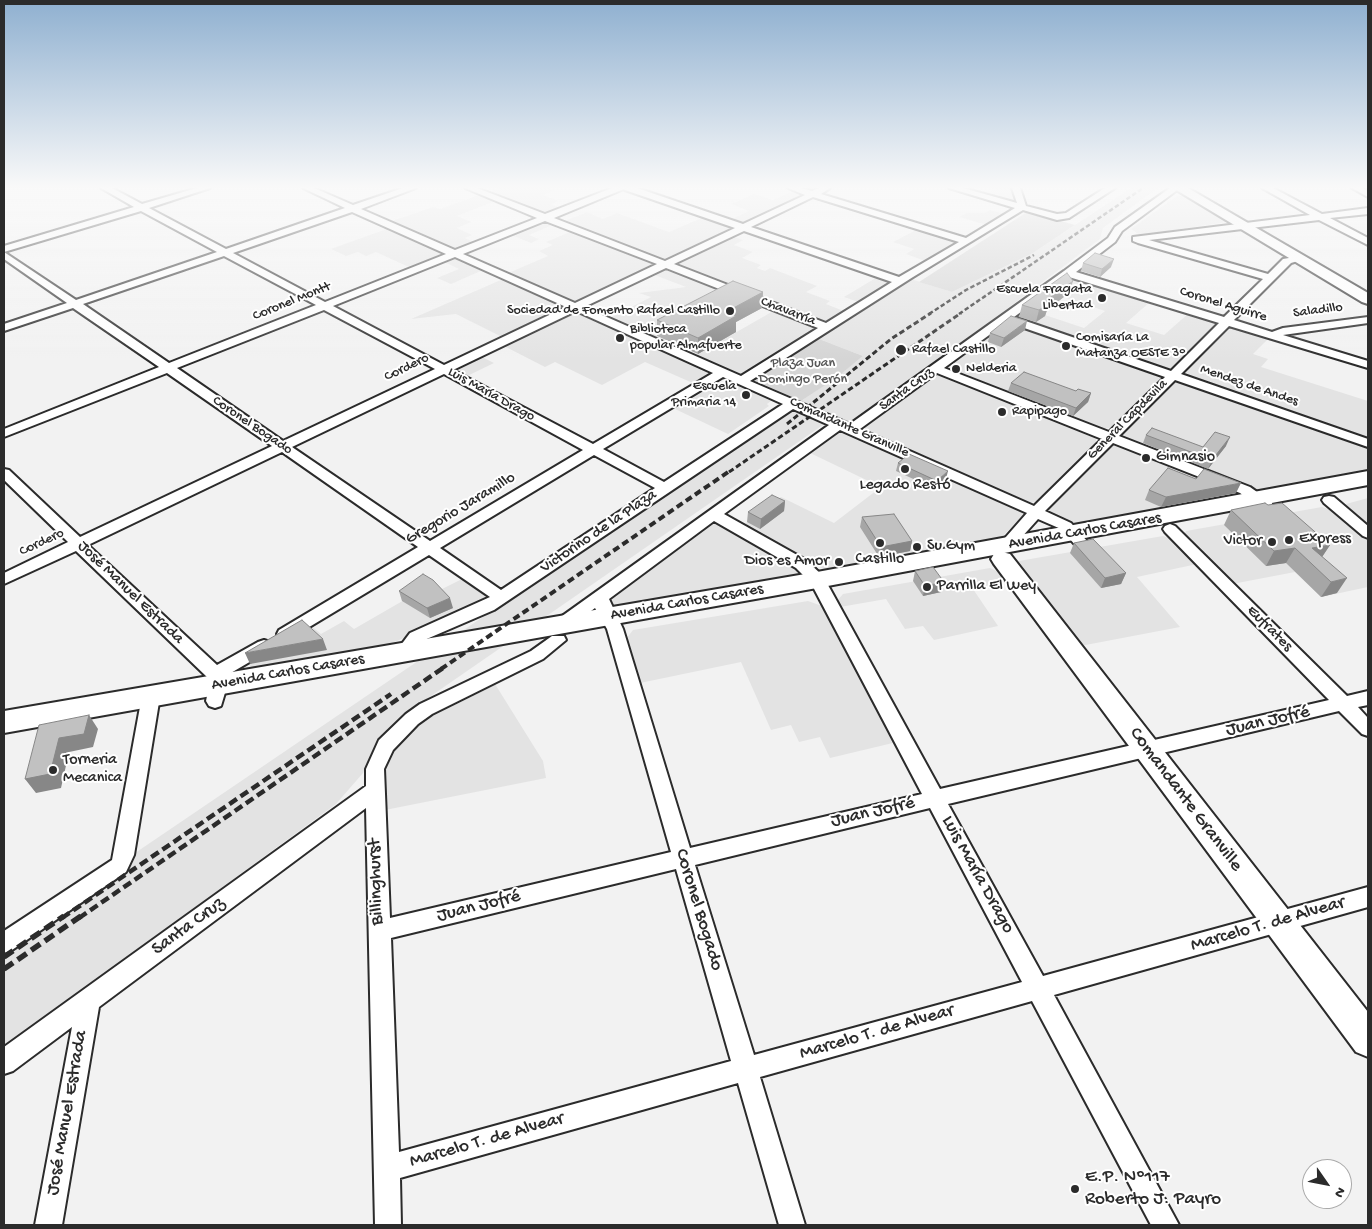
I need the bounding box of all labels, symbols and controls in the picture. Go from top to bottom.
street label: Coronel Montt [251,279,333,325]
place label: Escuela Fragata Libertad [996,282,1092,314]
street label: Coronel Aguirre [1177,284,1269,326]
marker: Escuela Fragata Libertad [1096,292,1108,304]
street label: Chavarría [758,294,818,330]
street label: Saladillo [1292,300,1344,322]
place label: Sociedad de Fomento Rafael Castillo [507,303,720,319]
marker: Sociedad de Fomento Rafael Castillo [724,305,736,317]
place label: Biblioteca popular Almafuerte [630,322,742,354]
place label: Comisaría La Matanza OESTE 3° [1076,330,1186,362]
marker: Biblioteca popular Almafuerte [614,332,626,344]
marker: Comisaría La Matanza OESTE 3° [1060,340,1072,352]
place label: Rafael Castillo [912,342,995,358]
marker: Rafael Castillo [894,343,908,357]
street label: Cordero [382,350,432,386]
park label: Plaza Juan Domingo Perón [759,356,847,388]
place label: Nelderia [966,361,1017,377]
street label: Mendez de Andes [1198,361,1300,411]
marker: Nelderia [950,363,962,375]
street label: Luis María Drago [445,364,537,426]
street label: Santa Cruz [877,365,937,415]
street label: General Capdevila [1084,376,1172,464]
place label: Escuela Primaria 14 [671,379,736,412]
marker: Escuela Primaria 14 [740,389,752,401]
street label: Coronel Bogado [209,393,295,459]
street label: Comandante Granville [787,394,911,462]
place label: Rapipago [1012,404,1067,420]
marker: Rapipago [996,406,1008,418]
place label: Gimnasio [1156,448,1215,468]
marker: Gimnasio [1140,452,1152,464]
marker: Legado Restó [899,463,911,475]
street label: Gregorio Jaramillo [403,469,519,549]
place label: Legado Restó [860,476,950,496]
street label: Victorino de la Plaza [537,486,661,578]
street label: Avenida Carlos Casares [1007,509,1163,555]
street label: Cordero [17,525,67,561]
place label: Express [1299,530,1351,550]
place label: Victor [1224,532,1262,552]
marker: Express [1283,534,1295,546]
marker: Victor [1266,536,1278,548]
street label: José Manuel Estrada [73,537,187,649]
marker: Castillo [874,537,886,549]
place label: Su Gym [927,537,975,557]
marker: Su Gym [911,541,923,553]
place label: Castillo [856,550,904,570]
place label: Dios es Amor [744,552,829,572]
marker: Dios es Amor [833,556,845,568]
place label: Parrilla El Wey [937,577,1036,597]
street label: Avenida Carlos Casares [609,580,765,626]
marker: Parrilla El Wey [921,581,933,593]
street label: Eufrates [1242,602,1296,656]
street label: Avenida Carlos Casares [210,650,366,696]
street label: Juan Jofré [1224,701,1312,743]
street label: Comandante Granville [1123,723,1247,877]
place label: Torneria Mecanica [63,751,122,789]
marker: Torneria Mecanica [47,764,59,776]
street label: Juan Jofré [829,792,917,834]
street label: Luis María Drago [935,812,1019,938]
street label: Billinghurst [364,838,390,926]
street label: Coronel Bogado [669,846,727,974]
street label: Juan Jofré [435,886,523,928]
street label: Marcelo T. de Alvear [1188,892,1348,958]
street label: Santa Cruz [148,893,230,961]
street label: Marcelo T. de Alvear [797,1000,957,1066]
street label: José Manuel Estrada [42,1029,94,1197]
street label: Marcelo T. de Alvear [407,1108,567,1174]
north arrow [1302,1159,1352,1209]
place label: E.P. Nº117 Roberto J. Payro [1085,1167,1221,1211]
marker: E.P. Nº117 Roberto J. Payro [1069,1183,1081,1195]
text: N [1330,1183,1349,1200]

